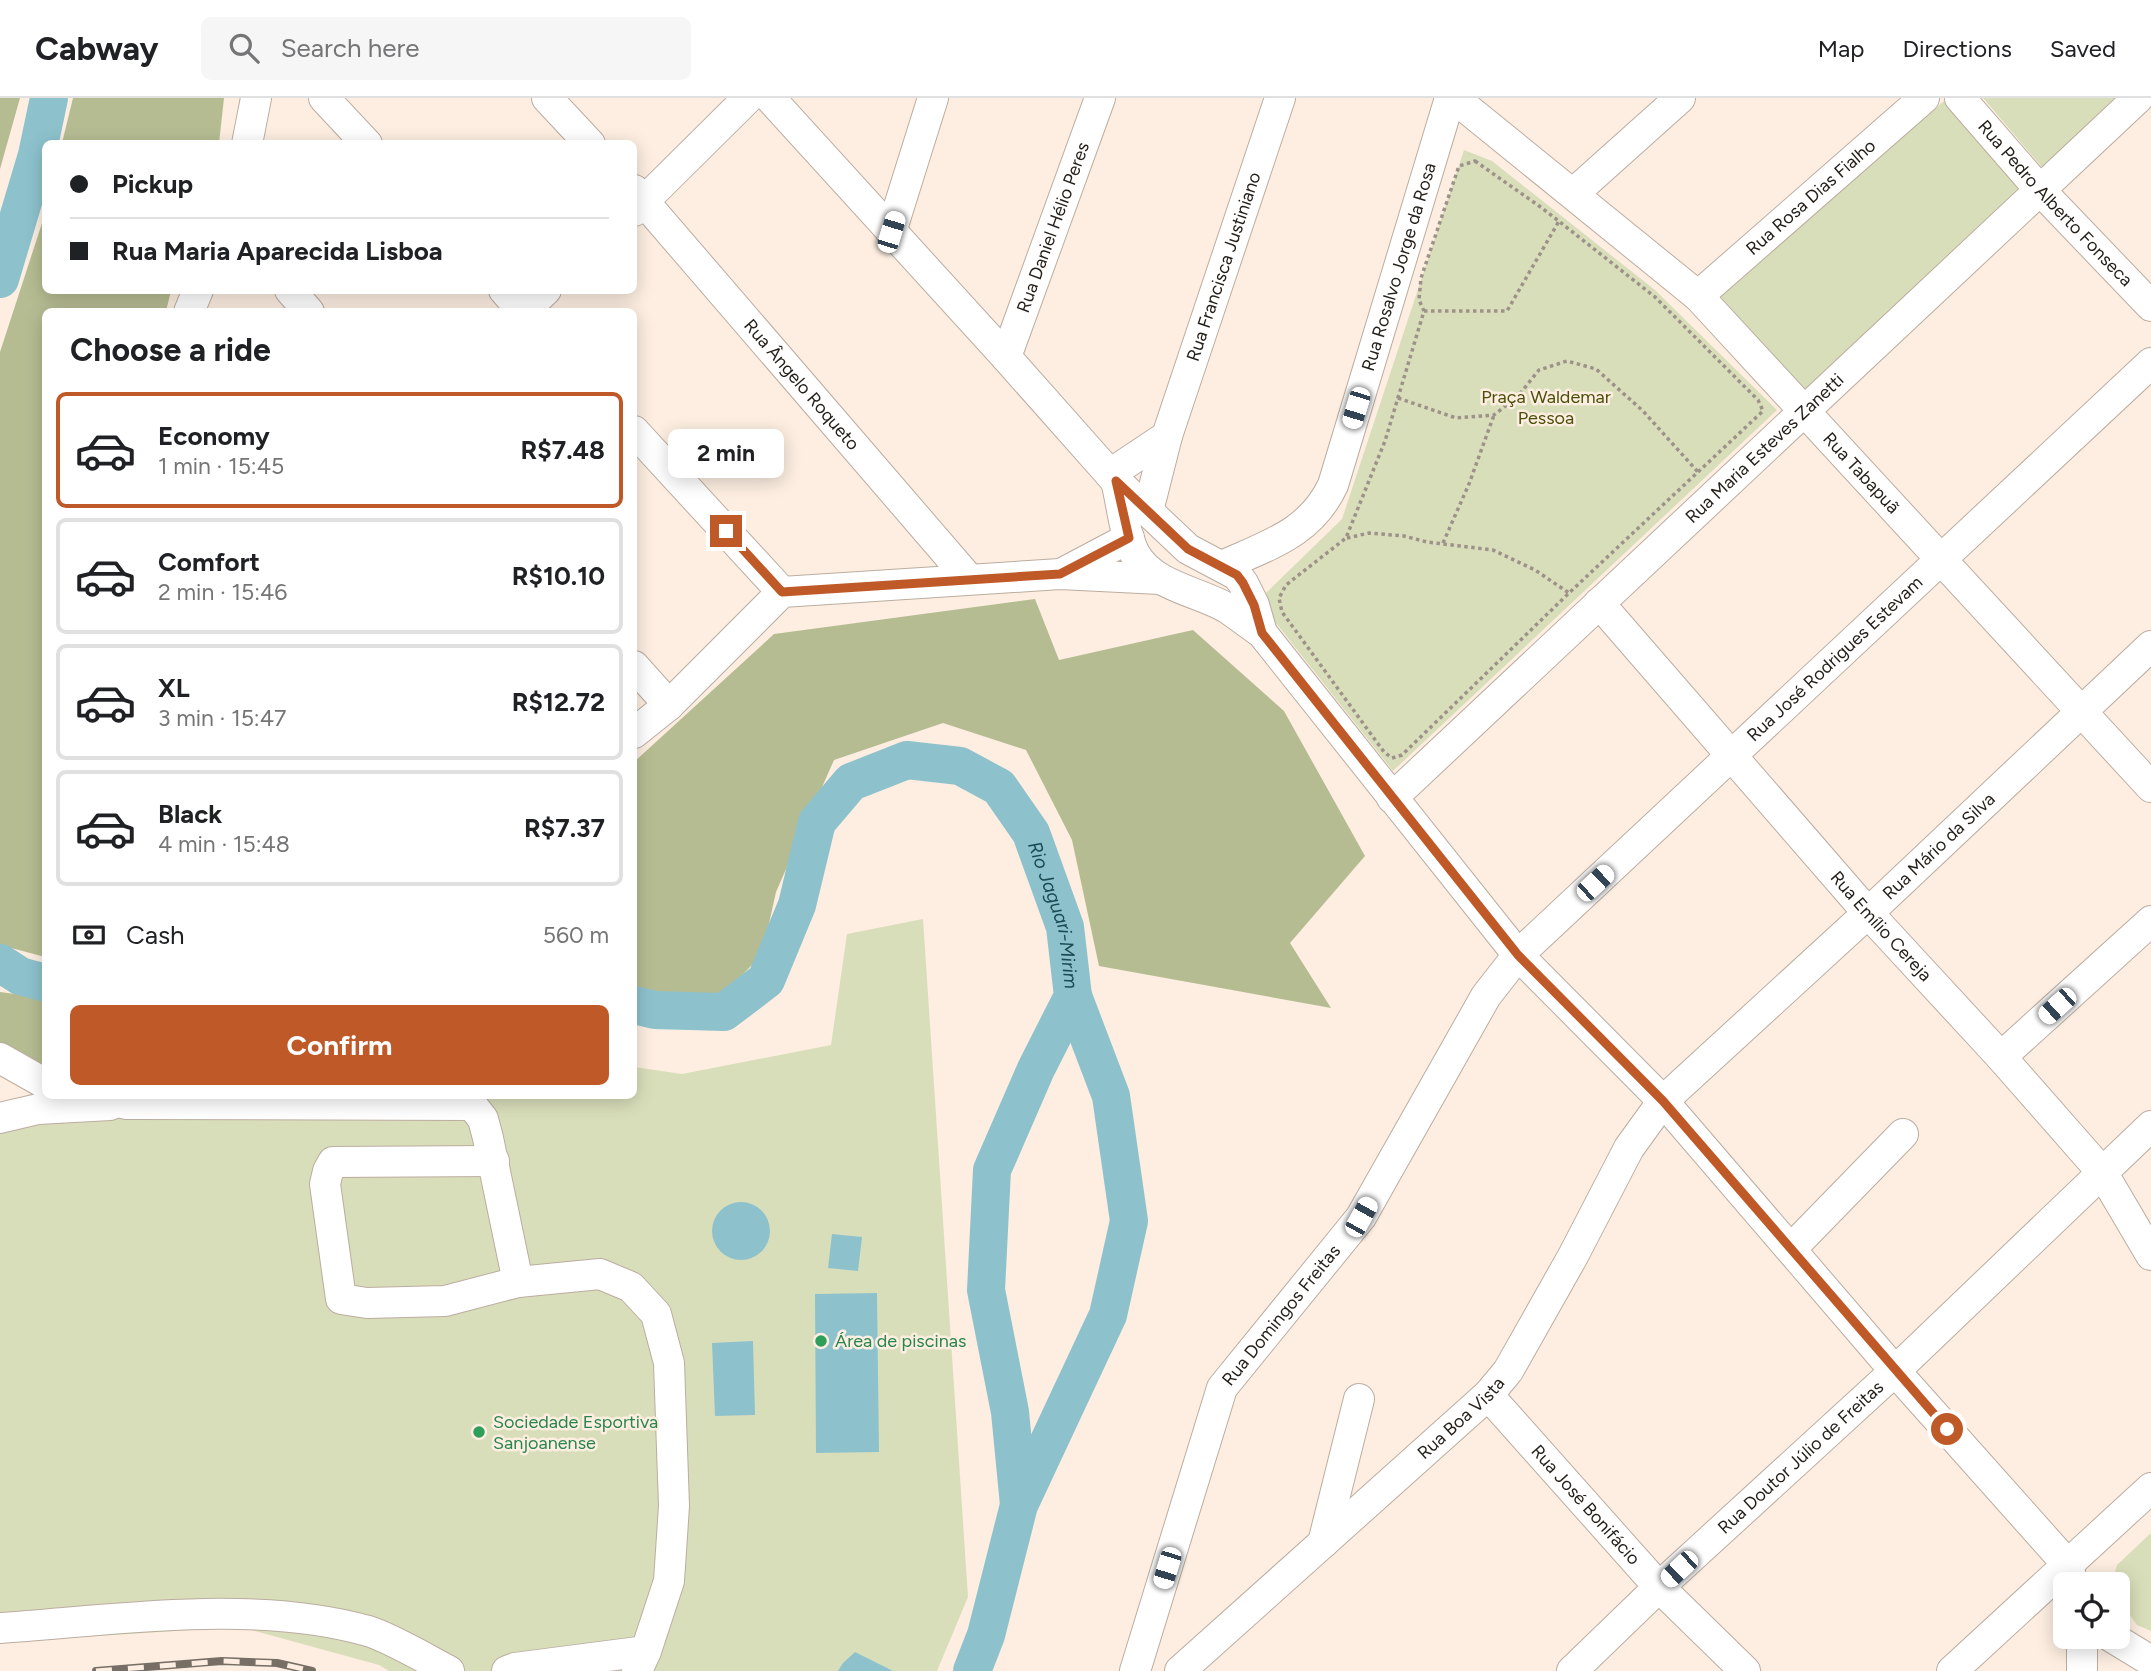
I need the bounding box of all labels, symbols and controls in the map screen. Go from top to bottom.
search box [201,17,691,80]
text: Cabway [35,29,159,68]
icon: search [225,29,263,67]
text: Search here [281,32,420,64]
text: Map [1818,34,1864,63]
text: Directions [1902,34,2012,63]
text: Saved [2050,34,2116,63]
street label: Rua Pedro Alberto Fonseca [1973,116,2137,291]
street label: Rua Rosa Dias Fialho [1742,135,1880,260]
street label: Rua Daniel Hélio Peres [1012,139,1094,316]
street label: Rua Rosalvo Jorge da Rosa [1357,160,1441,374]
text: Pickup [112,168,193,200]
street label: Rua Francisca Justiniano [1182,169,1266,364]
car [875,209,908,255]
text: Rua Maria Aparecida Lisboa [112,235,443,267]
street label: Rua Ângelo Roqueto [739,315,864,455]
text: Choose a ride [70,331,271,369]
street label: Rua Maria Esteves Zanetti [1681,369,1848,528]
car [1340,385,1373,431]
park label: Praça Waldemar Pessoa [1481,386,1611,429]
icon: car [74,419,137,482]
text: Economy [158,420,270,452]
street label: Rua Tabapuã [1818,428,1904,518]
callout: 2 min [668,430,784,478]
text: R$7.48 [521,434,605,466]
text: 2 min [697,439,755,467]
text: 1 min · 15:45 [158,452,284,480]
route end [710,515,742,547]
icon: car [74,545,137,608]
text: Comfort [158,546,260,578]
text: R$10.10 [512,560,605,592]
street label: Rua José Rodrigues Estevam [1742,571,1927,746]
text: 2 min · 15:46 [158,578,287,606]
icon: car [74,671,137,734]
text: XL [158,672,190,704]
text: R$12.72 [512,686,605,718]
text: 3 min · 15:47 [158,704,286,732]
street label: Rua Mário da Silva [1878,788,2000,904]
icon: car [74,797,137,860]
text: Black [158,798,222,830]
text: R$7.37 [524,812,605,844]
text: 4 min · 15:48 [158,830,290,858]
water label: Rio Jaguari-Mirim [1023,838,1083,990]
car [1573,861,1618,905]
street label: Rua Emílio Cereja [1826,867,1936,986]
icon: cash [70,916,108,954]
text: Cash [126,919,185,951]
text: 560 m [543,921,609,949]
car [2035,984,2080,1028]
button: Confirm [70,1005,609,1085]
car [1342,1194,1381,1240]
street label: Rua Domingos Freitas [1217,1240,1345,1390]
place label: Área de piscinas [835,1330,966,1352]
marker: Área de piscinas [813,1333,829,1349]
street label: Rua Boa Vista [1413,1373,1509,1464]
street label: Rua Doutor Júlio de Freitas [1713,1376,1888,1539]
place label: Sociedade Esportiva Sanjoanense [493,1411,658,1454]
route start [1931,1413,1963,1445]
marker: Sociedade Esportiva Sanjoanense [471,1424,487,1440]
street label: Rua José Bonifácio [1527,1440,1645,1569]
car [1151,1545,1184,1591]
car [1657,1547,1702,1591]
map controls [2053,1572,2130,1649]
button: locate [2053,1572,2130,1649]

